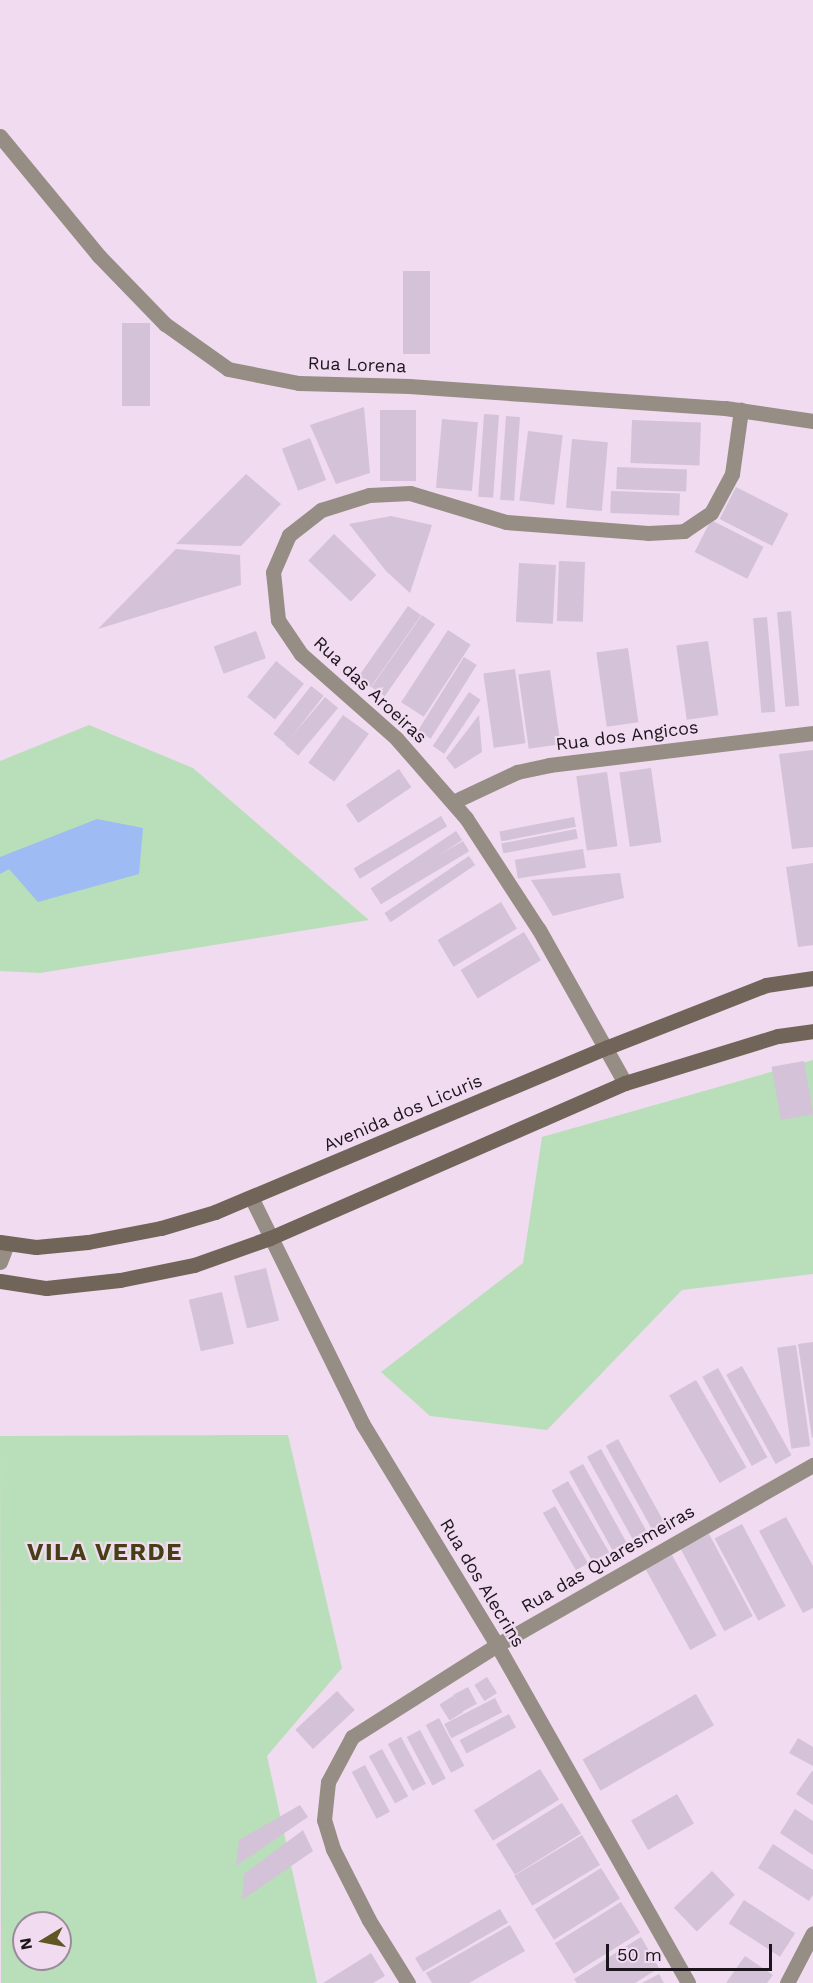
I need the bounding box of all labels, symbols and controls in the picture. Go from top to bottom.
street label: Rua Lorena [307,352,407,378]
street label: Rua das Aroeiras [309,632,431,748]
street label: Rua dos Angicos [554,716,700,756]
street label: Avenida dos Licuris [320,1070,486,1156]
street label: Rua das Quaresmeiras [517,1500,699,1618]
street label: Rua dos Alecrins [435,1514,529,1652]
district label: VILA VERDE [26,1539,184,1567]
north arrow [12,1911,72,1971]
scale bar [609,1932,776,1970]
text: N [15,1936,36,1951]
text: 50 m [617,1944,662,1965]

